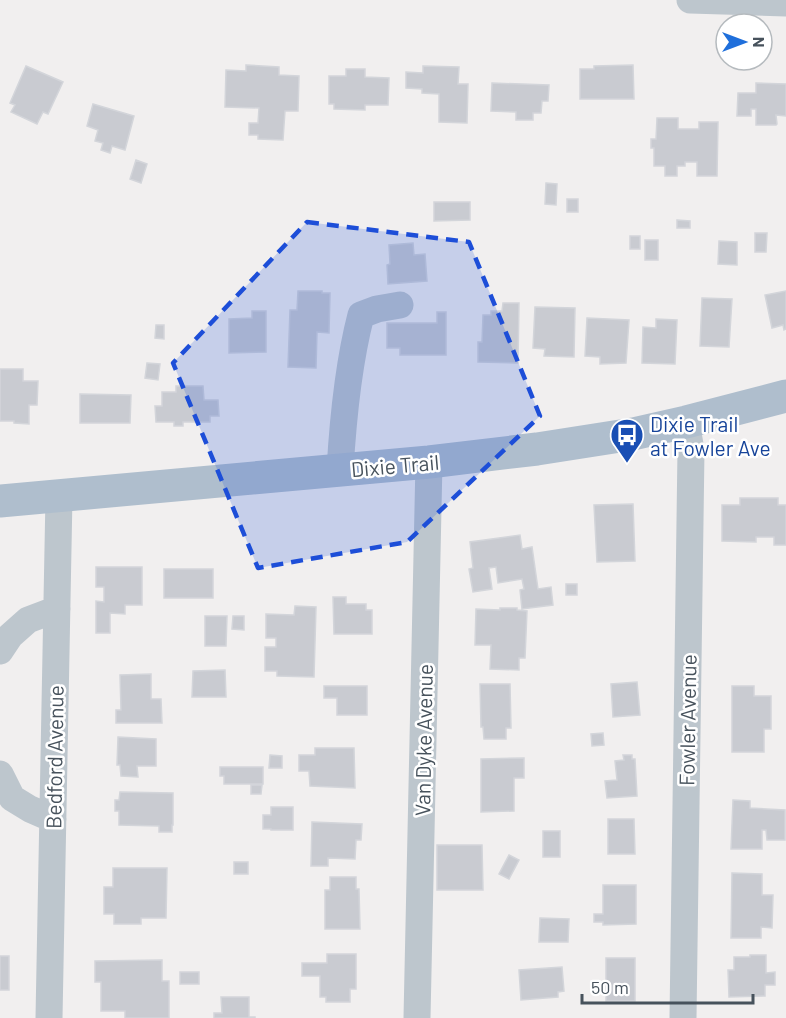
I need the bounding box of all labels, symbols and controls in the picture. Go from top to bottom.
north arrow [714,12,774,72]
text: N [750,37,769,47]
place label: Dixie Trail at Fowler Ave [650,411,771,460]
bus stop icon: Dixie Trail at Fowler Ave [609,417,645,464]
street label: Dixie Trail [350,449,440,481]
street label: Fowler Avenue [673,654,701,786]
street label: Van Dyke Avenue [409,664,437,816]
street label: Bedford Avenue [40,685,68,829]
scale bar [582,967,753,1005]
text: 50 m [591,976,629,998]

